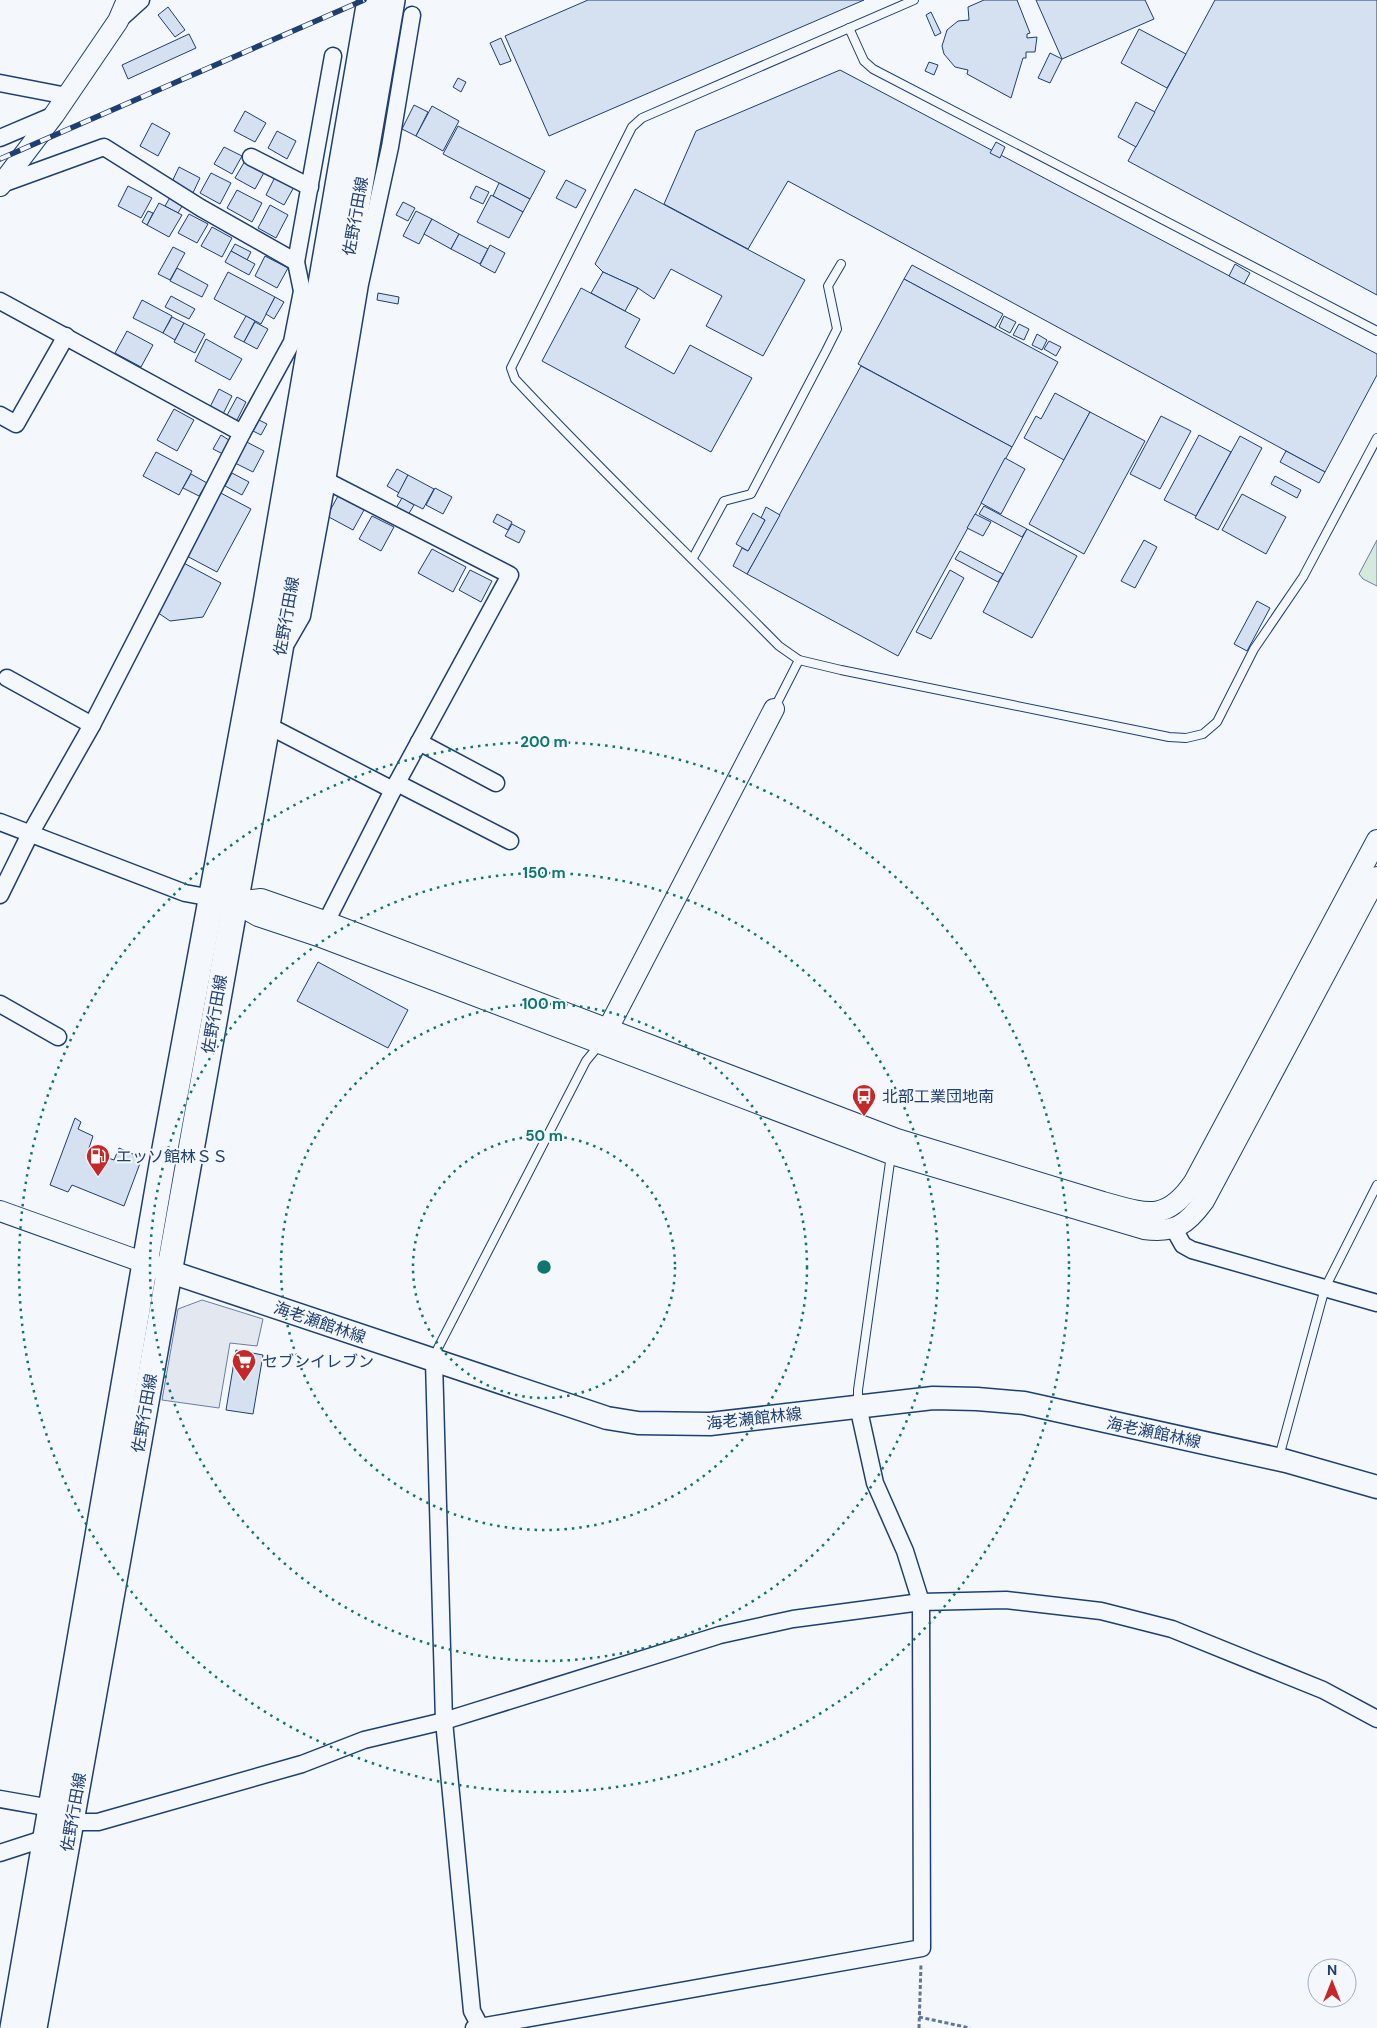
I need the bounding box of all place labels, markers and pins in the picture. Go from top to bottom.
bus stop icon: 北部工業団地南 [851,1083,877,1117]
place label: 北部工業団地南 [882,1086,994,1107]
fuel station icon: エッソ館林ＳＳ [85,1143,111,1177]
place label: エッソ館林ＳＳ [116,1146,228,1167]
centre of rings [535,1258,553,1276]
supermarket icon: セブンイレブン [231,1348,257,1382]
place label: セブンイレブン [262,1351,374,1372]

